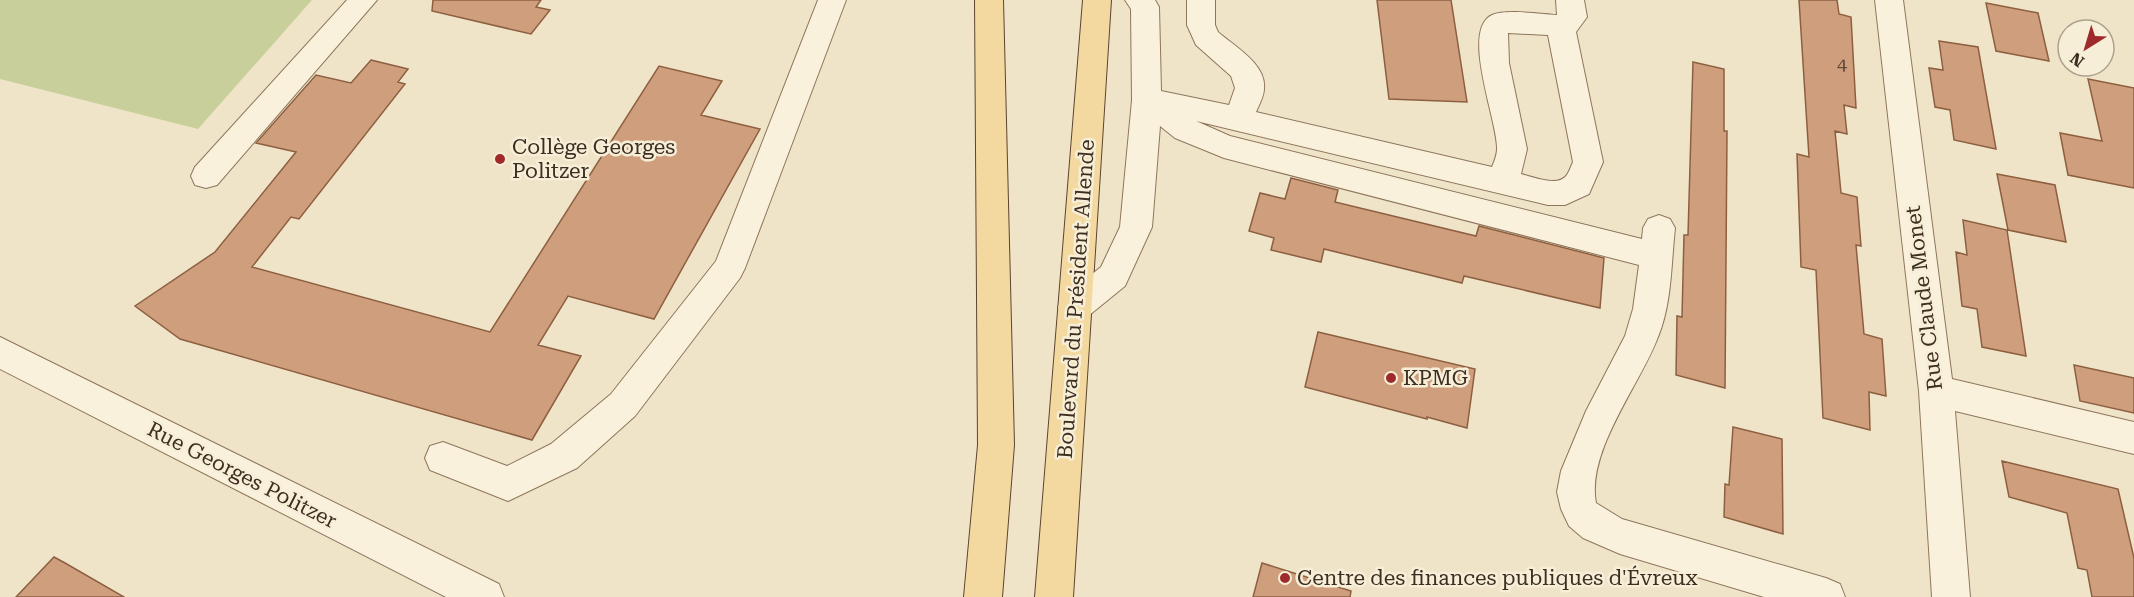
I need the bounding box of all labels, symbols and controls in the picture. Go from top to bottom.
north arrow [2056,18,2116,78]
text: N [2067,48,2088,71]
house number: 4 [1837,53,1847,74]
place label: Collège Georges Politzer [512,135,675,183]
street label: Boulevard du Président Allende [1053,139,1099,459]
marker: Collège Georges Politzer [493,152,507,166]
street label: Rue Claude Monet [1901,204,1947,392]
place label: KPMG [1403,366,1468,390]
marker: KPMG [1384,371,1398,385]
street label: Rue Georges Politzer [143,417,341,533]
place label: Centre des finances publiques d'Évreux [1297,565,1698,590]
marker: Centre des finances publiques d'Évreux [1278,571,1292,585]

